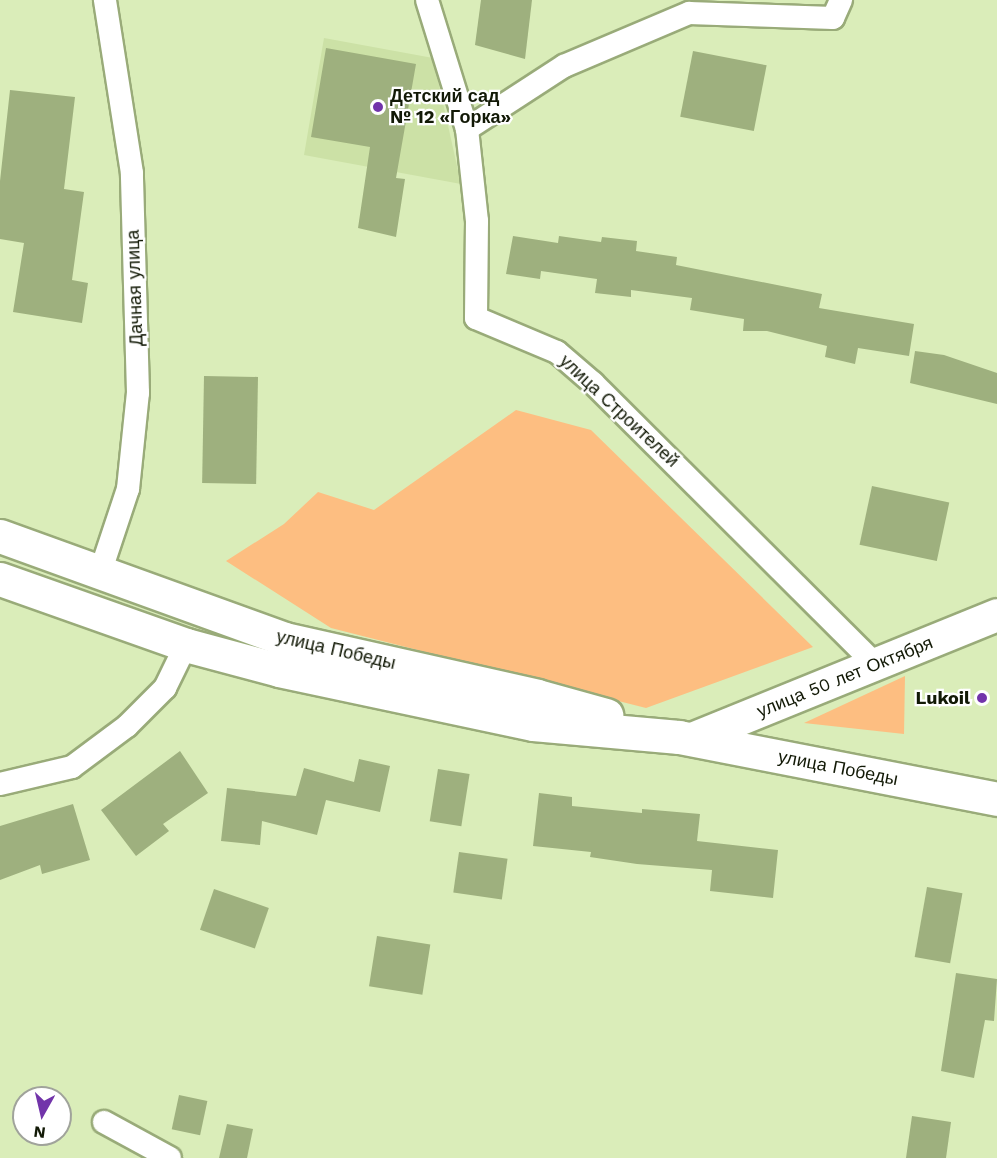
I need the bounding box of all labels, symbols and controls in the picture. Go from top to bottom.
place label: Детский сад № 12 «Горка» [390,86,511,128]
marker: Детский сад № 12 «Горка» [371,100,385,114]
street label: Дачная улица [122,229,148,347]
street label: улица Строителей [555,350,683,472]
street label: улица Победы [274,626,398,674]
street label: улица 50 лет Октября [754,632,936,722]
place label: Lukoil [915,687,970,709]
marker: Lukoil [975,691,989,705]
street label: улица Победы [776,746,900,790]
north arrow [12,1086,72,1146]
text: N [33,1122,47,1143]

